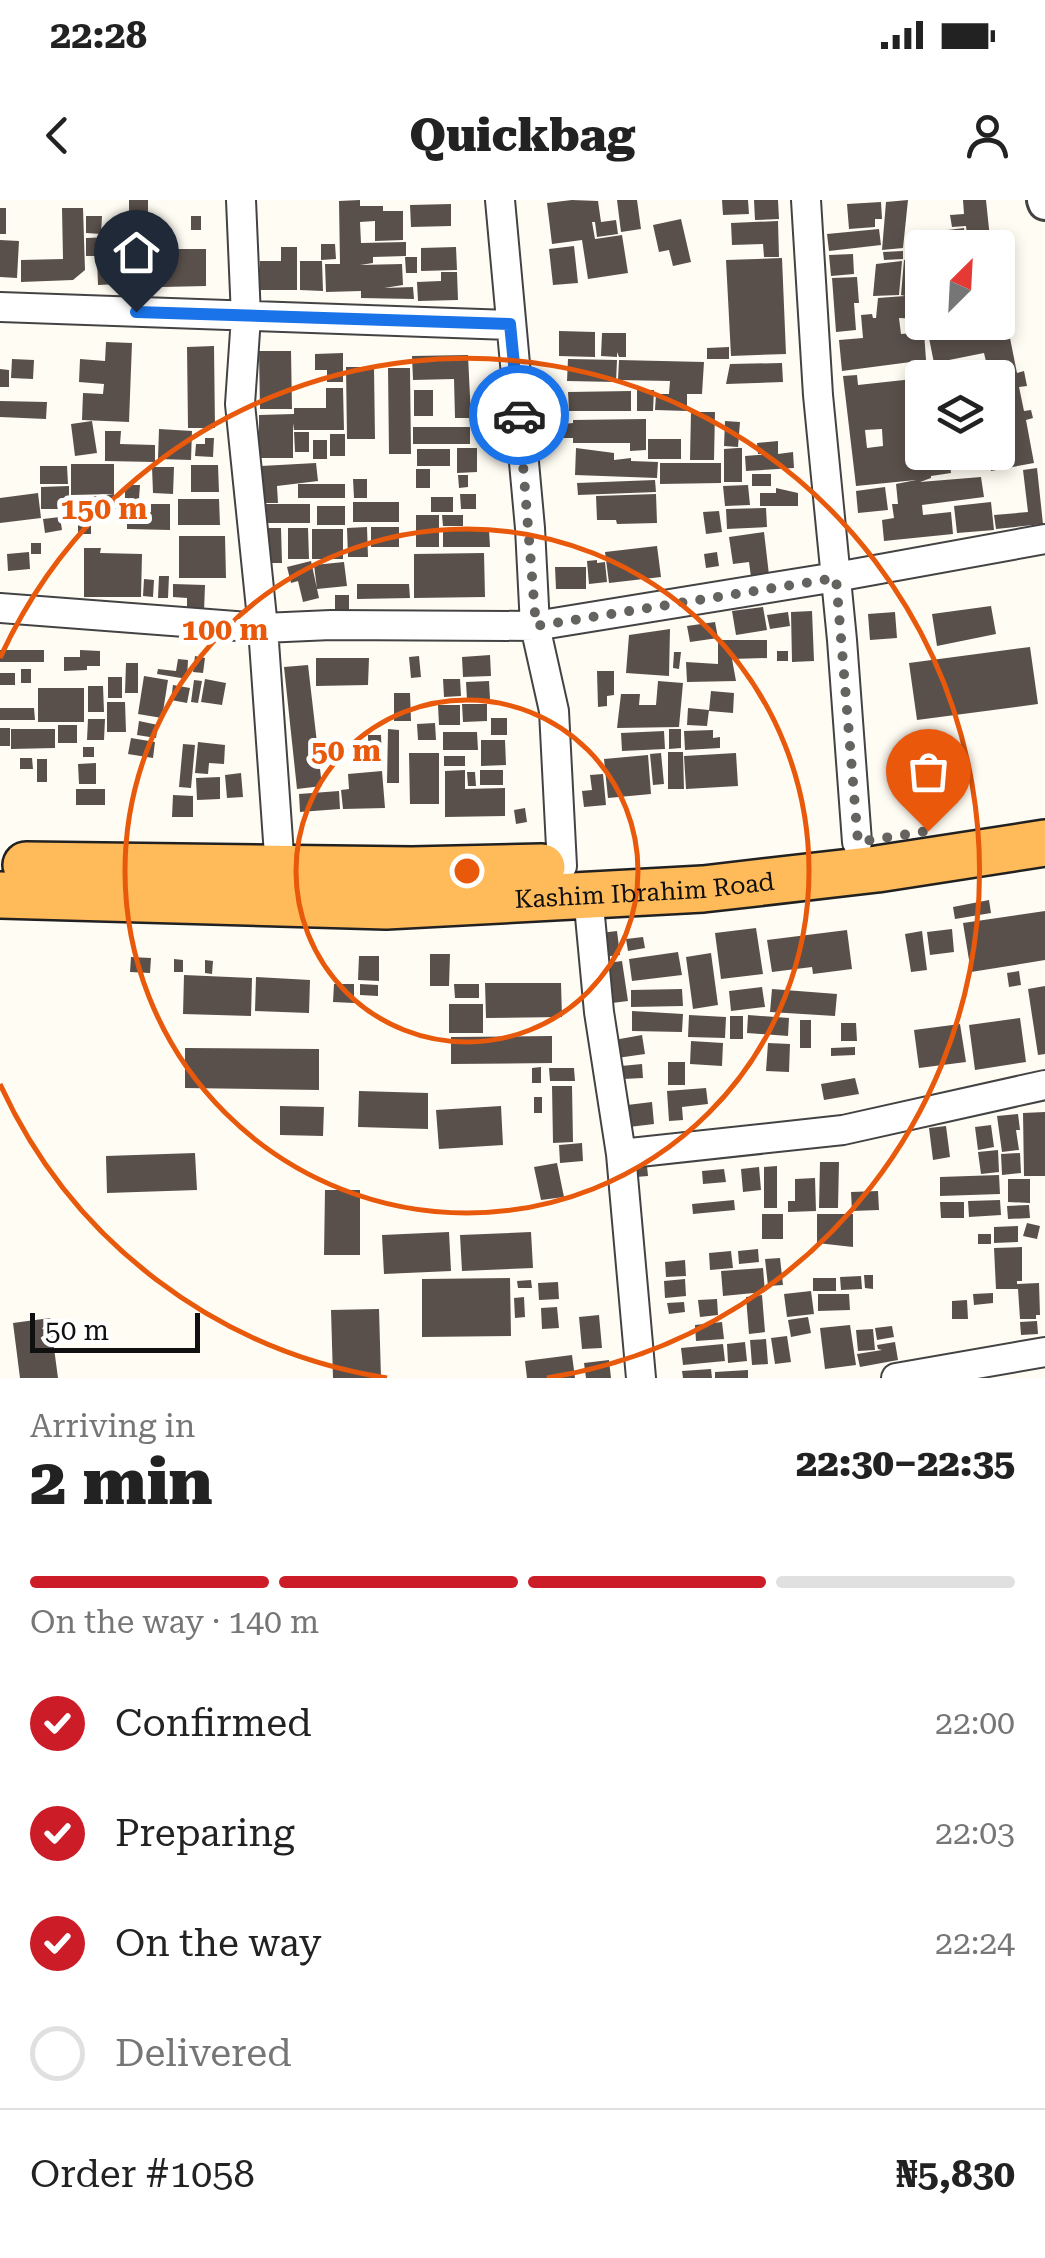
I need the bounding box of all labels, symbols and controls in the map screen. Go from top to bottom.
text: 22:28 [50,13,147,57]
icon: back [30,108,85,163]
icon: person [960,108,1015,163]
text: Quickbag [410,109,635,162]
pin [94,210,179,313]
icon: home [109,225,164,280]
north arrow [905,230,1015,340]
map controls [905,230,1015,470]
button: layers [905,360,1015,470]
courier [469,365,569,465]
icon: car [492,388,547,443]
text: 150 m [61,491,148,526]
text: 100 m [182,612,269,647]
pin [886,729,971,832]
text: 50 m [311,733,381,768]
icon: bag [901,744,956,799]
centre of rings [449,853,485,889]
street label: Kashim Ibrahim Road [514,867,776,914]
scale bar [30,1308,200,1352]
text: 50 m [45,1314,109,1347]
text: Arriving in [30,1407,195,1445]
text: 22:30–22:35 [796,1441,1015,1485]
text: 2 min [30,1444,213,1520]
text: On the way · 140 m [30,1603,319,1641]
icon: check [30,1696,85,1751]
text: Confirmed [115,1701,312,1745]
text: 22:00 [935,1704,1015,1742]
icon: check [30,1806,85,1861]
text: Preparing [115,1811,295,1855]
text: 22:03 [935,1814,1015,1852]
icon: check [30,1916,85,1971]
text: On the way [115,1921,321,1965]
text: 22:24 [935,1924,1015,1962]
text: Delivered [115,2031,292,2075]
text: Order #1058 [30,2152,255,2196]
text: ₦5,830 [896,2152,1015,2196]

